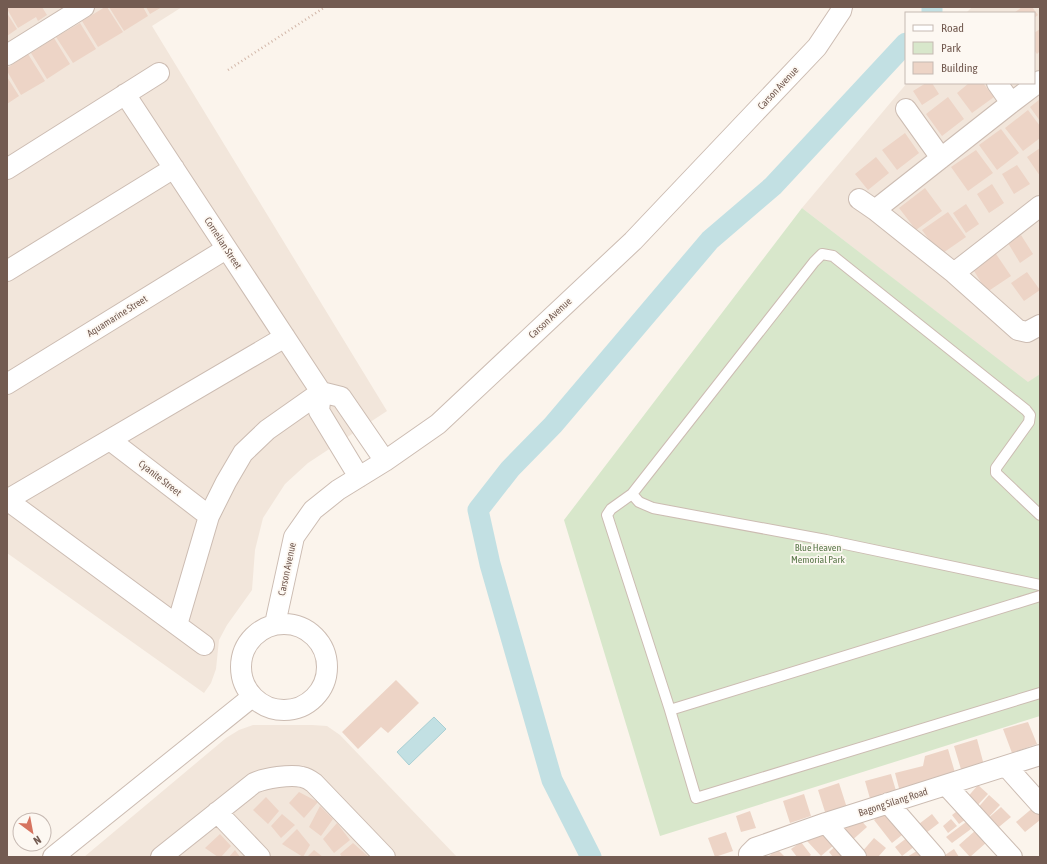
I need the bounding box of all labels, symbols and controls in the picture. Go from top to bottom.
legend [905,12,1035,84]
text: Road [941,21,964,35]
text: Park [941,41,962,55]
text: Building [941,61,979,75]
street label: Carson Avenue [755,64,801,112]
street label: Cornelian Street [202,215,244,271]
street label: Aquamarine Street [85,293,149,339]
street label: Carson Avenue [526,295,574,341]
street label: Cyanite Street [137,458,184,498]
street label: Carson Avenue [276,541,298,597]
park label: Blue Heaven Memorial Park [791,542,845,565]
street label: Bagong Silang Road [857,786,929,818]
north arrow [12,812,52,852]
text: N [31,834,43,847]

